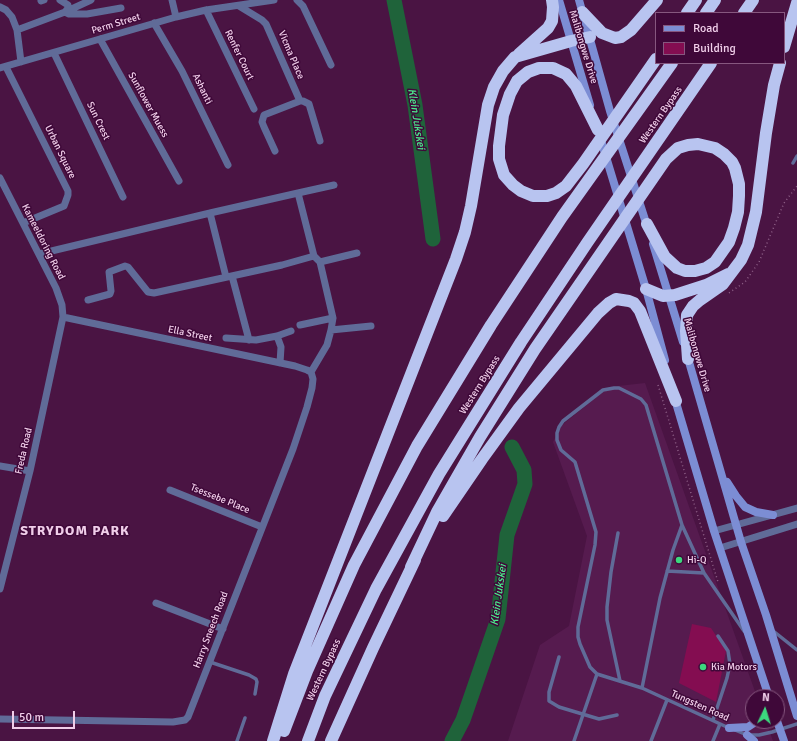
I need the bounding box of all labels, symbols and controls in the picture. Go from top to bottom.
street label: Malibongwe Drive [566,9,600,85]
street label: Perm Street [90,11,142,37]
legend [655,12,785,64]
text: Road [693,21,719,36]
street label: Renfer Court [222,28,256,82]
street label: Vicma Place [275,29,307,81]
text: Building [693,41,736,56]
street label: Sunflower Muess [125,70,171,140]
street label: Ashanti [189,72,215,106]
street label: Western Bypass [637,84,685,146]
water label: Klein Jukskei [405,88,427,150]
street label: Sun Crest [84,100,112,142]
street label: Urban Square [42,123,78,181]
street label: Kameeldoring Road [19,202,67,282]
street label: Malibongwe Drive [681,317,713,393]
street label: Ella Street [167,323,213,345]
street label: Western Bypass [457,353,503,417]
street label: Freda Road [13,427,35,475]
street label: Tsessebe Place [189,482,251,516]
district label: STRYDOM PARK [20,523,130,539]
place label: Hi-Q [687,554,706,566]
marker: Hi-Q [674,555,684,565]
water label: Klein Jukskei [488,564,510,626]
street label: Harry Sneech Road [191,590,231,670]
street label: Western Bypass [304,637,344,703]
place label: Kia Motors [711,661,757,673]
marker: Kia Motors [698,662,708,672]
street label: Tungsten Road [669,688,731,724]
north arrow [745,689,785,729]
text: N [762,691,770,704]
scale bar [14,703,77,729]
text: 50 m [19,710,44,725]

